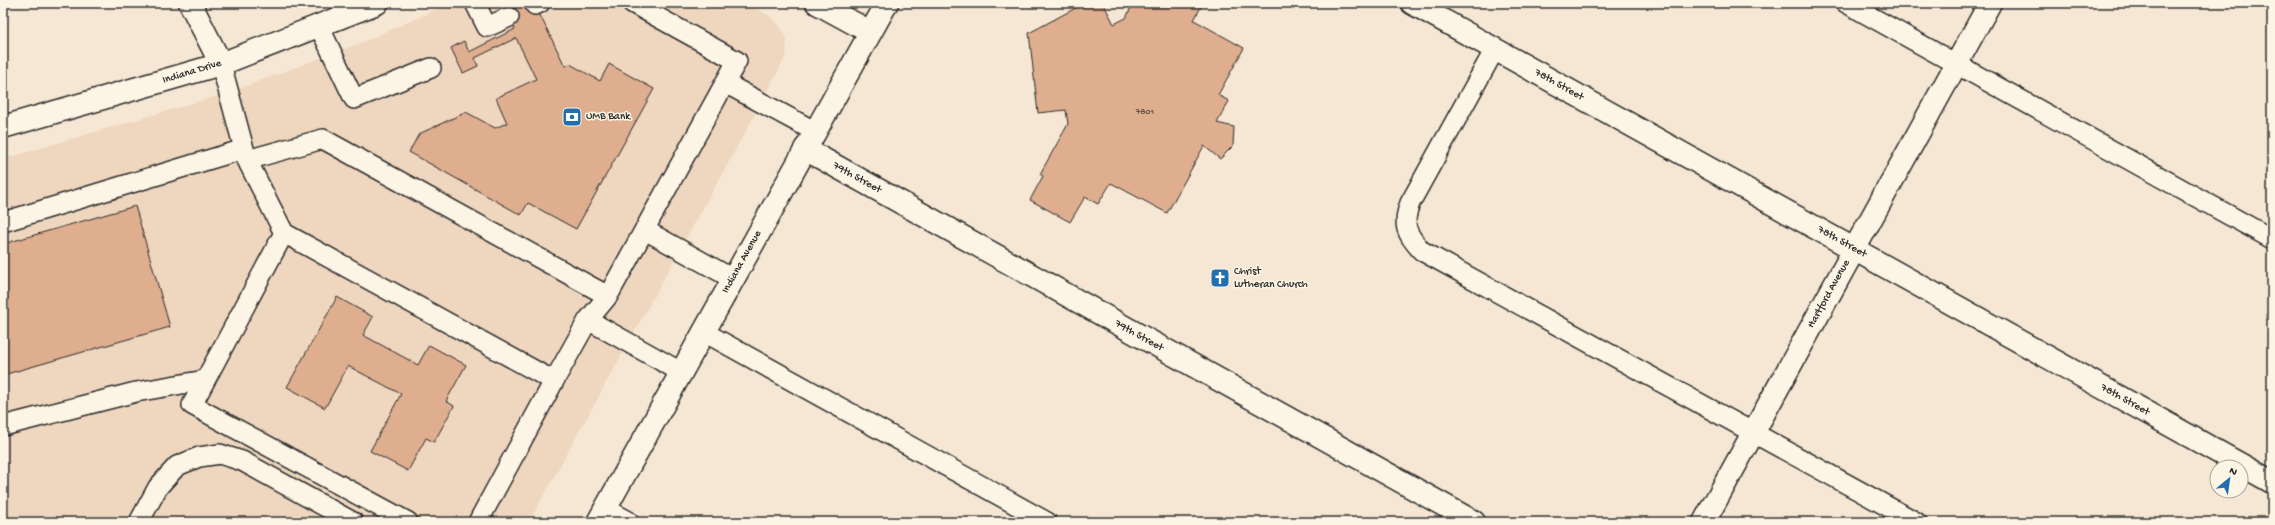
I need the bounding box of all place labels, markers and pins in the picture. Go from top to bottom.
bank icon: UMB Bank [561,106,583,128]
place label: UMB Bank [586,111,631,123]
place label: Christ Lutheran Church [1234,266,1308,291]
church icon: Christ Lutheran Church [1209,267,1231,289]

